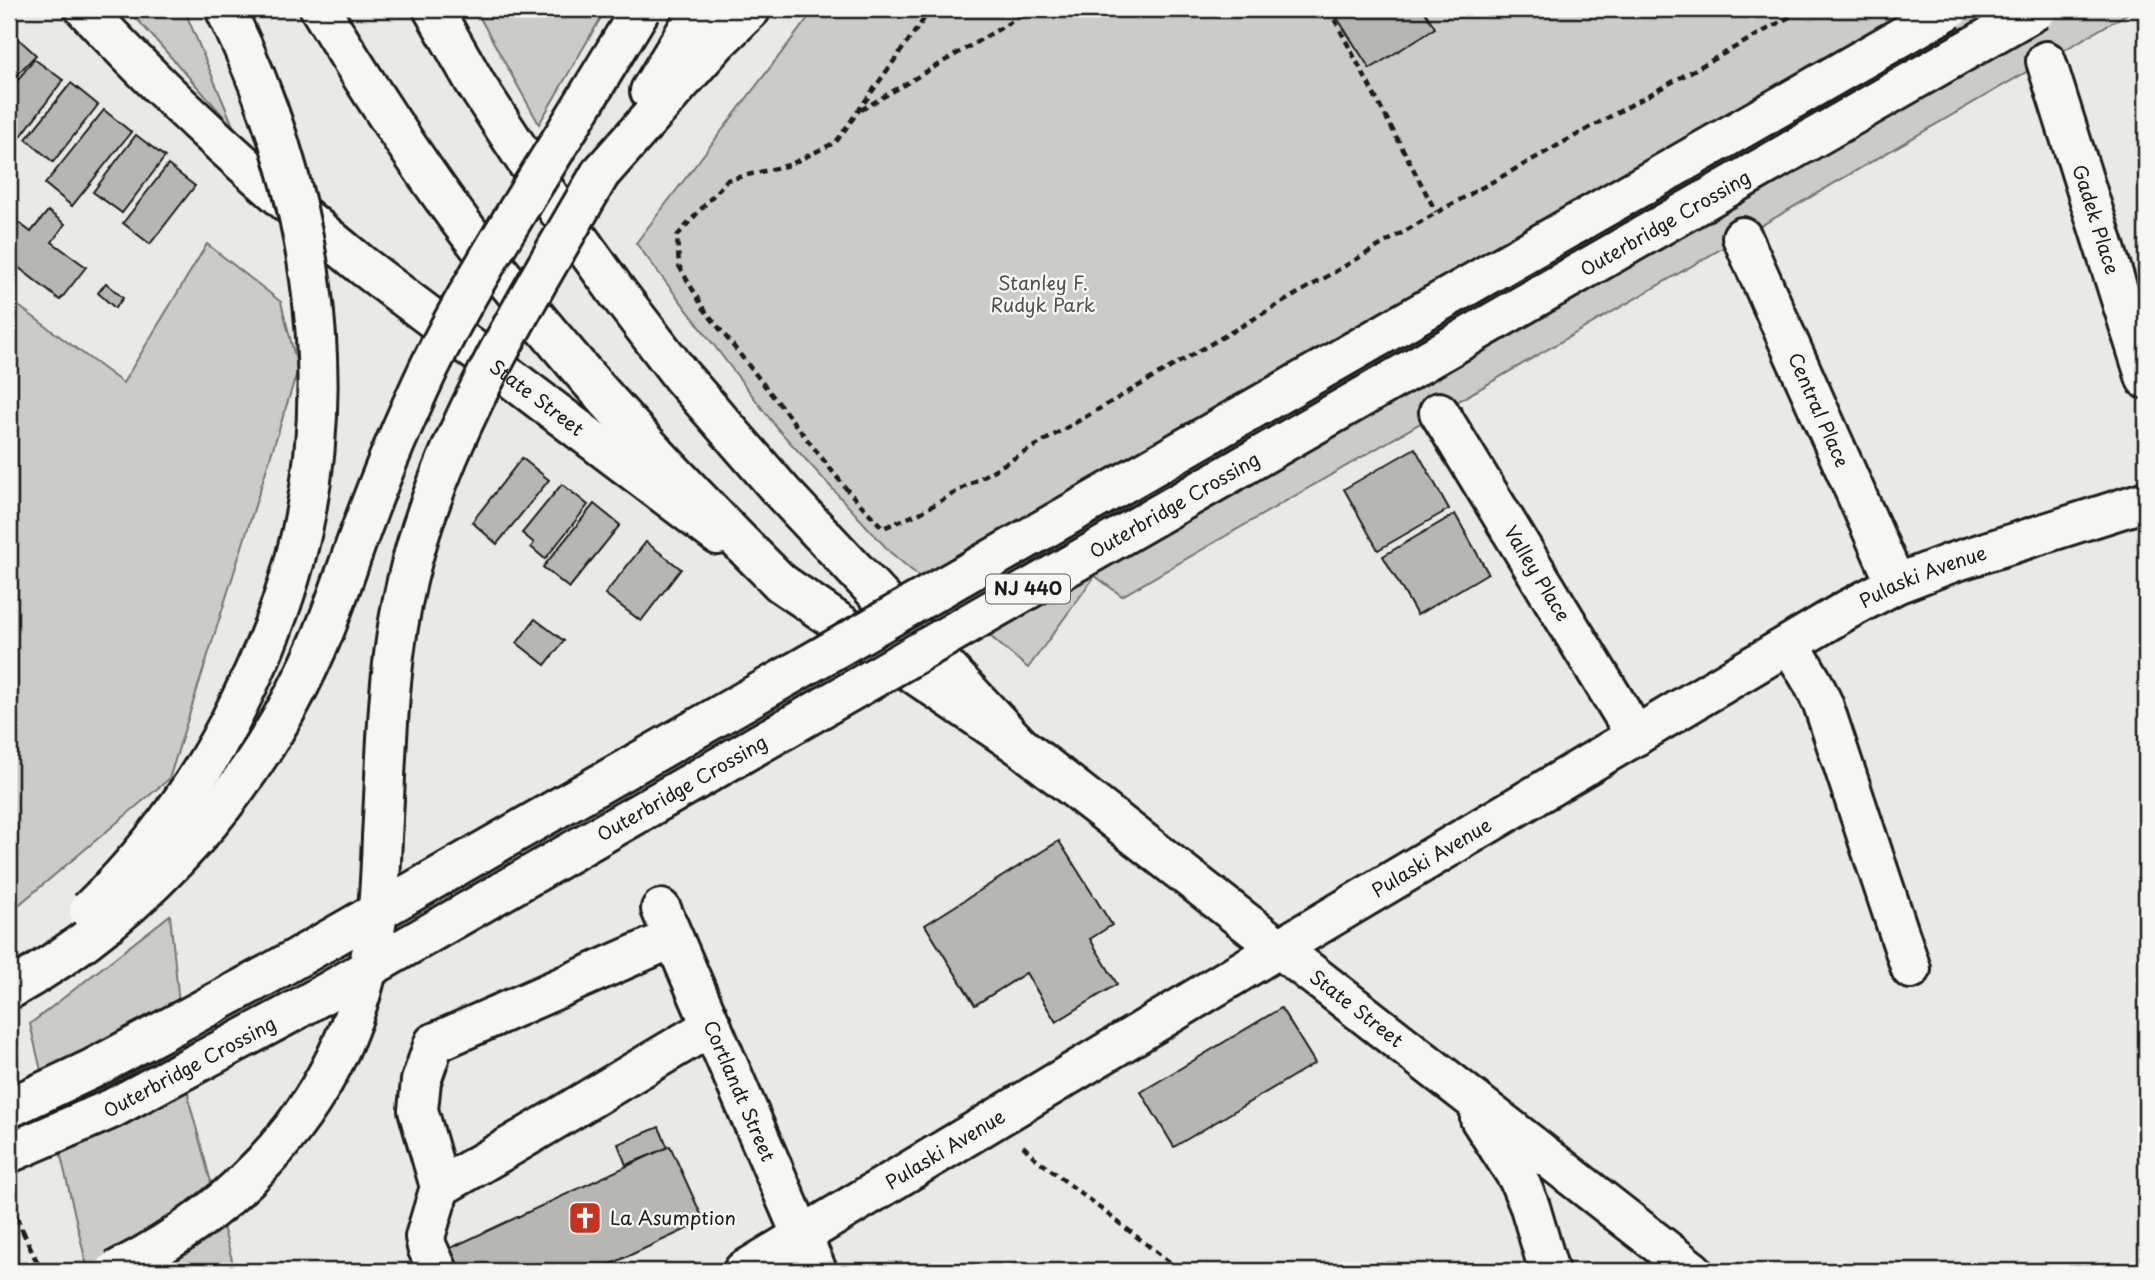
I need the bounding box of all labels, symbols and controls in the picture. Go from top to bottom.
street label: Gadek Place [2066,161,2127,277]
street label: Outerbridge Crossing [1574,162,1755,282]
park label: Stanley F. Rudyk Park [991,268,1096,318]
street label: Central Place [1782,348,1857,471]
street label: State Street [484,352,591,442]
street label: Outerbridge Crossing [1084,444,1264,564]
street label: Valley Place [1498,520,1578,626]
street label: Pulaski Avenue [1854,538,1990,614]
road number: NJ 440 [986,574,1070,604]
street label: Outerbridge Crossing [591,727,772,847]
street label: Pulaski Avenue [1366,810,1496,903]
street label: State Street [1304,962,1410,1053]
street label: Outerbridge Crossing [98,1009,280,1124]
street label: Cortlandt Street [697,1015,783,1166]
street label: Pulaski Avenue [880,1102,1010,1195]
church icon: La Asumption [566,1199,604,1237]
place label: La Asumption [610,1203,736,1231]

